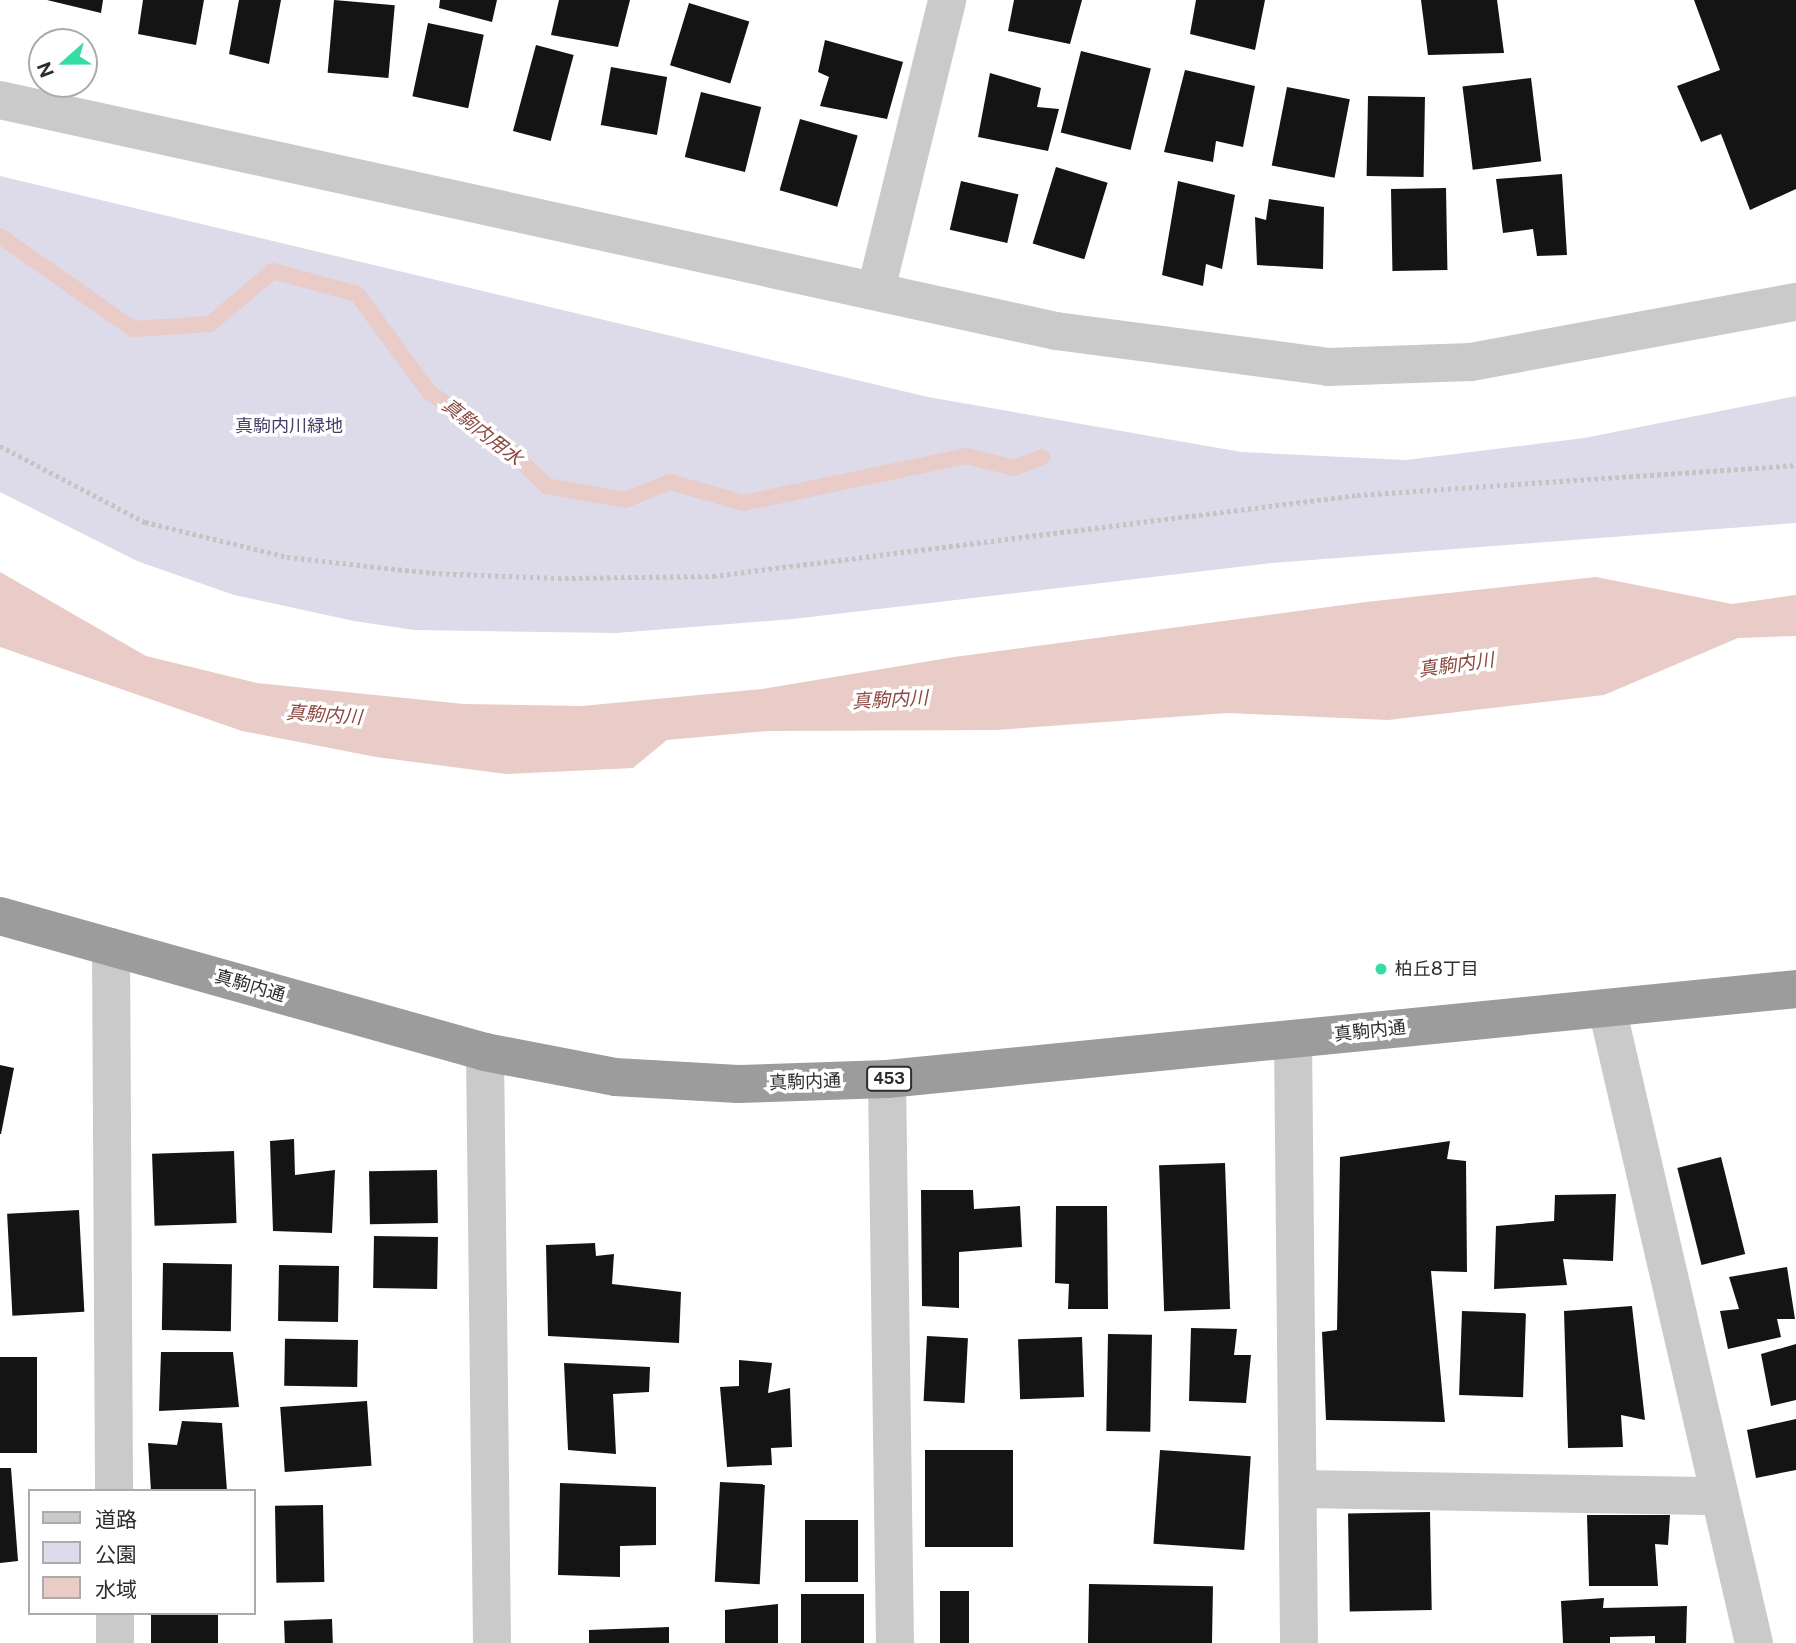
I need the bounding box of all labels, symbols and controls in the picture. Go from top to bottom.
north arrow [28,28,98,98]
text: N [32,59,58,81]
water label: 真駒内用水 [438,394,526,470]
park label: 真駒内川緑地 [235,415,343,437]
water label: 真駒内川 [1417,648,1495,682]
water label: 真駒内川 [851,687,929,713]
water label: 真駒内川 [285,701,363,729]
place label: 柏丘8丁目 [1395,958,1479,980]
marker: 柏丘8丁目 [1373,961,1389,977]
street label: 真駒内通 [212,966,288,1006]
street label: 真駒内通 [1333,1016,1407,1046]
road number: 453 [864,1066,914,1092]
street label: 真駒内通 [769,1070,841,1094]
legend [28,1489,256,1615]
text: 道路 [95,1507,137,1532]
text: 公園 [95,1542,137,1567]
text: 水域 [95,1577,137,1602]

